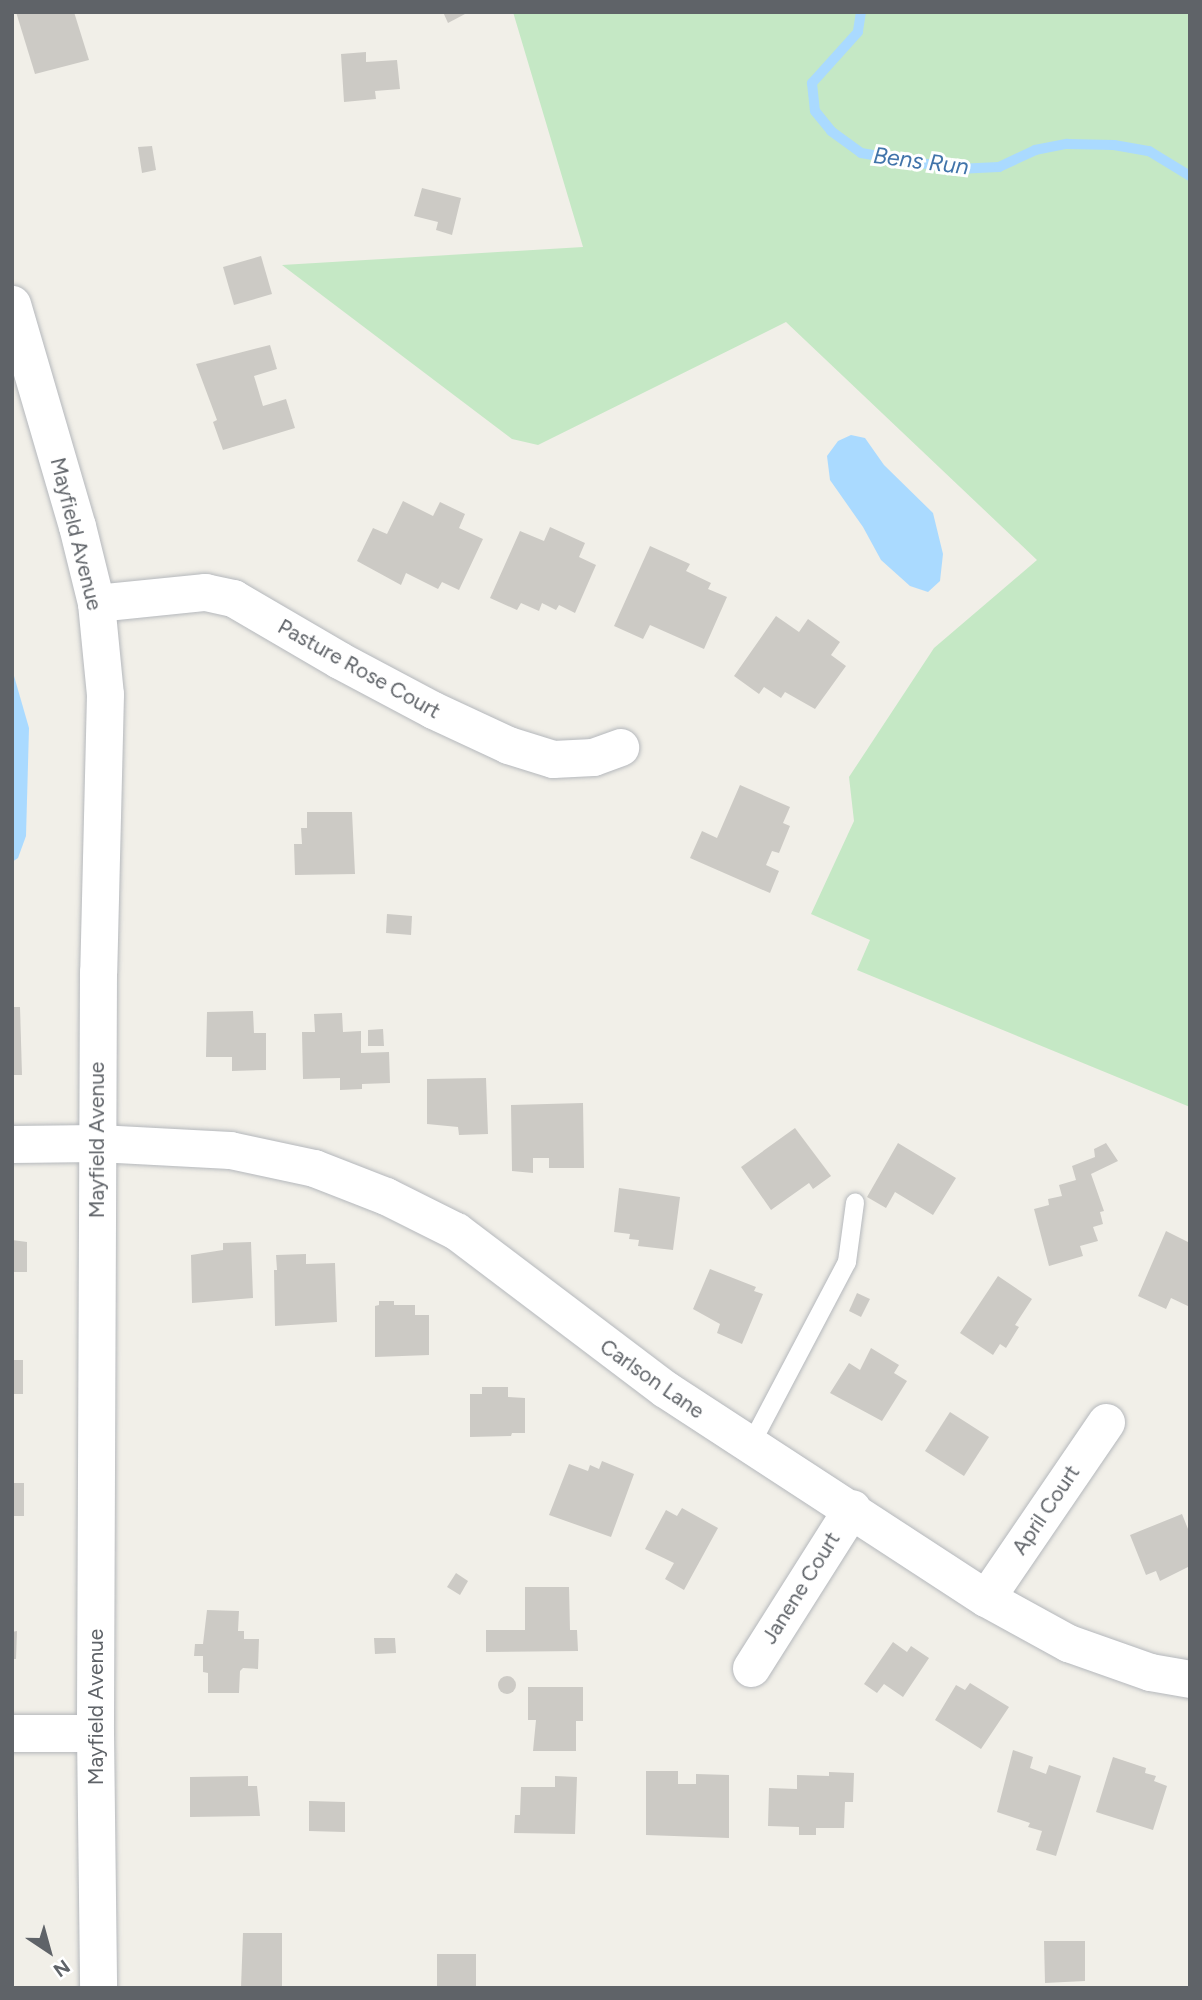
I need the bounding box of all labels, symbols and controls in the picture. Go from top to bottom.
water label: Bens Run [872,141,970,181]
street label: Mayfield Avenue [45,455,107,613]
street label: Pasture Rose Court [273,614,445,724]
street label: Mayfield Avenue [84,1062,110,1218]
street label: Carlson Lane [595,1334,709,1424]
street label: April Court [1007,1460,1085,1560]
street label: Janene Court [757,1527,845,1649]
street label: Mayfield Avenue [83,1629,109,1785]
north arrow [14,1916,84,1986]
text: N [49,1955,74,1982]

